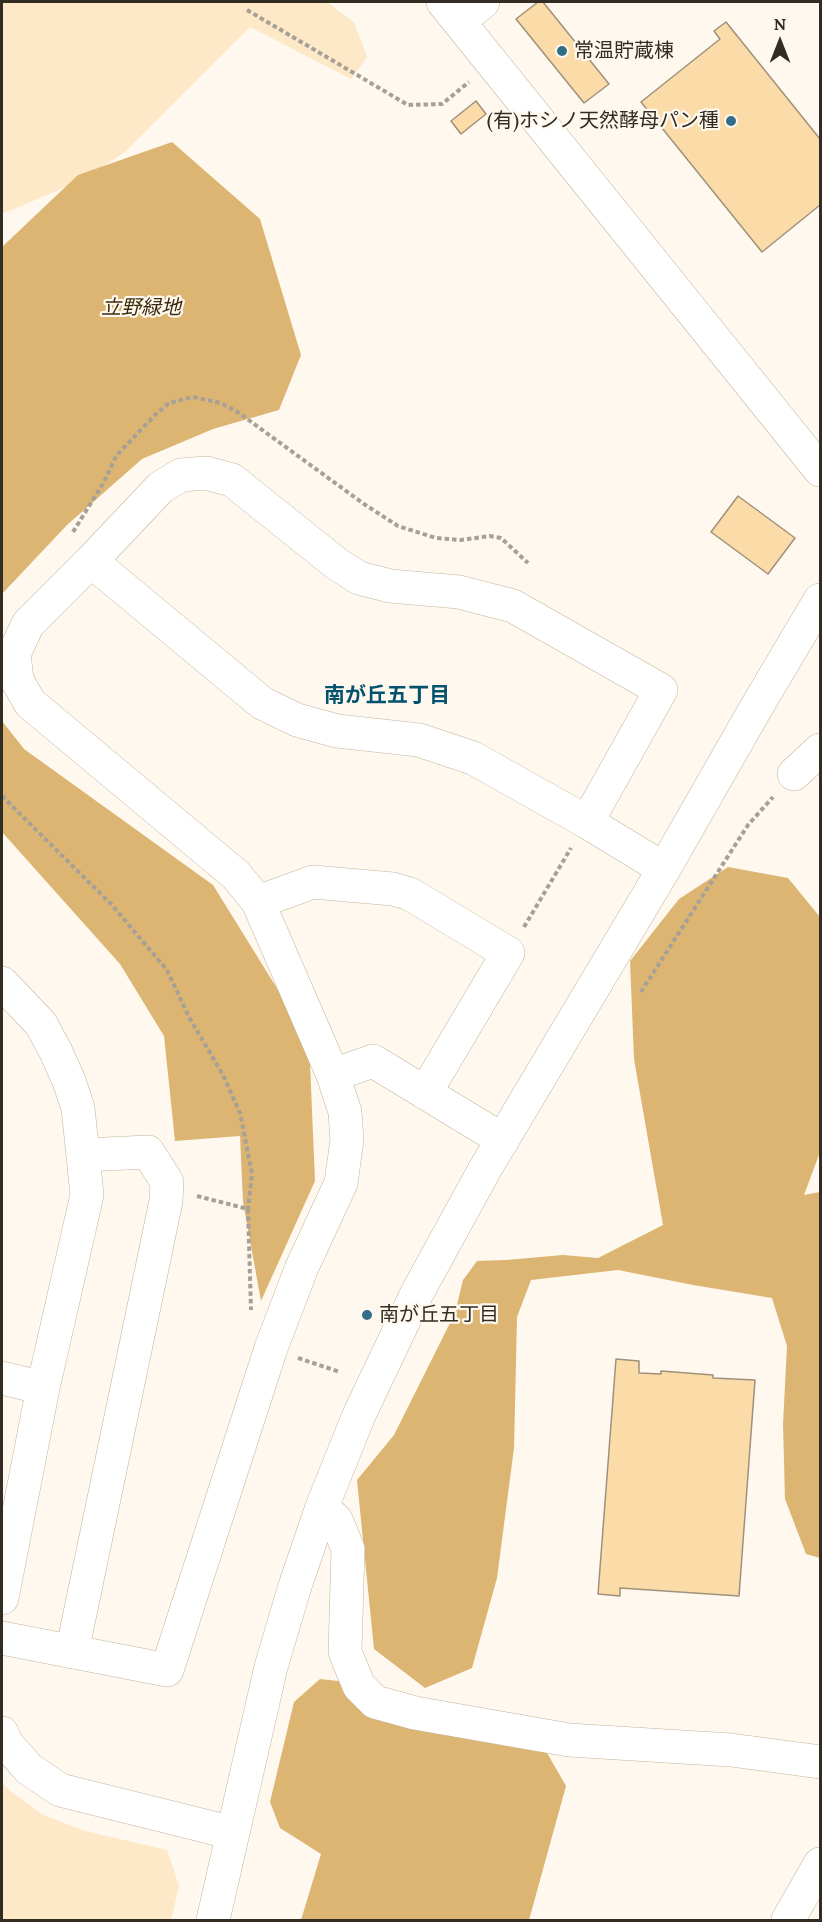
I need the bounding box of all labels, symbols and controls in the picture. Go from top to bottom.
north arrow [750,12,810,72]
text: N [774,14,786,34]
place label: 常温貯蔵棟 [574,39,674,63]
marker: 常温貯蔵棟 [555,44,569,58]
place label: (有)ホシノ天然酵母パン種 [487,109,719,133]
marker: (有)ホシノ天然酵母パン種 [724,114,738,128]
park label: 立野緑地 [101,296,181,320]
district label: 南が丘五丁目 [324,683,450,709]
place label: 南が丘五丁目 [379,1303,499,1327]
marker: 南が丘五丁目 [360,1308,374,1322]

